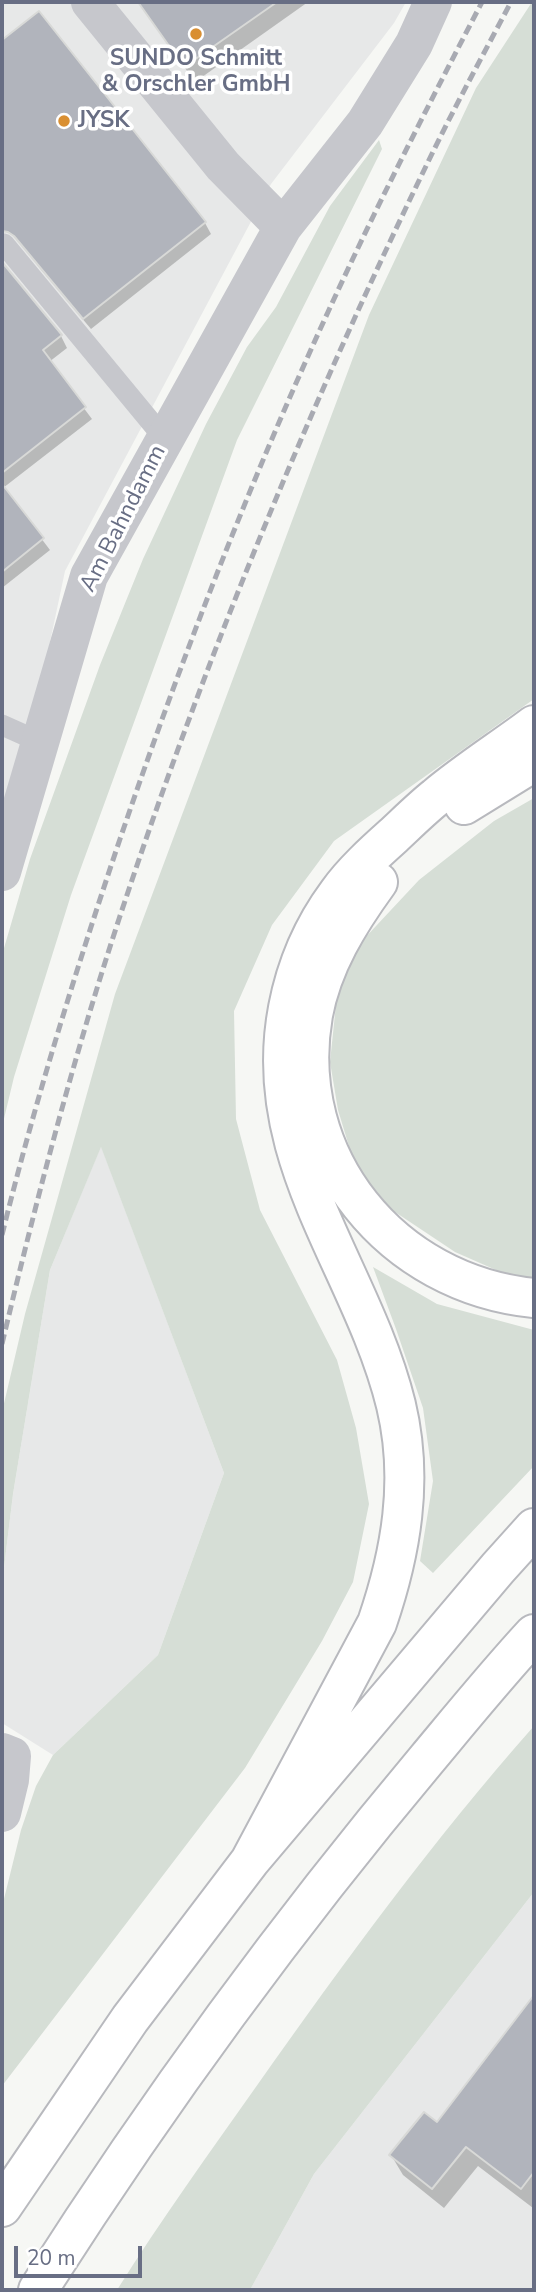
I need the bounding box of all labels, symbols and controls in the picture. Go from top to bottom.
marker: SUNDO Schmitt & Orschler GmbH [188,26,204,42]
place label: SUNDO Schmitt & Orschler GmbH [102,45,290,99]
place label: JYSK [78,107,130,135]
marker: JYSK [56,113,72,129]
street label: Am Bahndamm [75,441,173,597]
scale bar [18,2232,145,2276]
text: 20 m [27,2244,76,2272]

